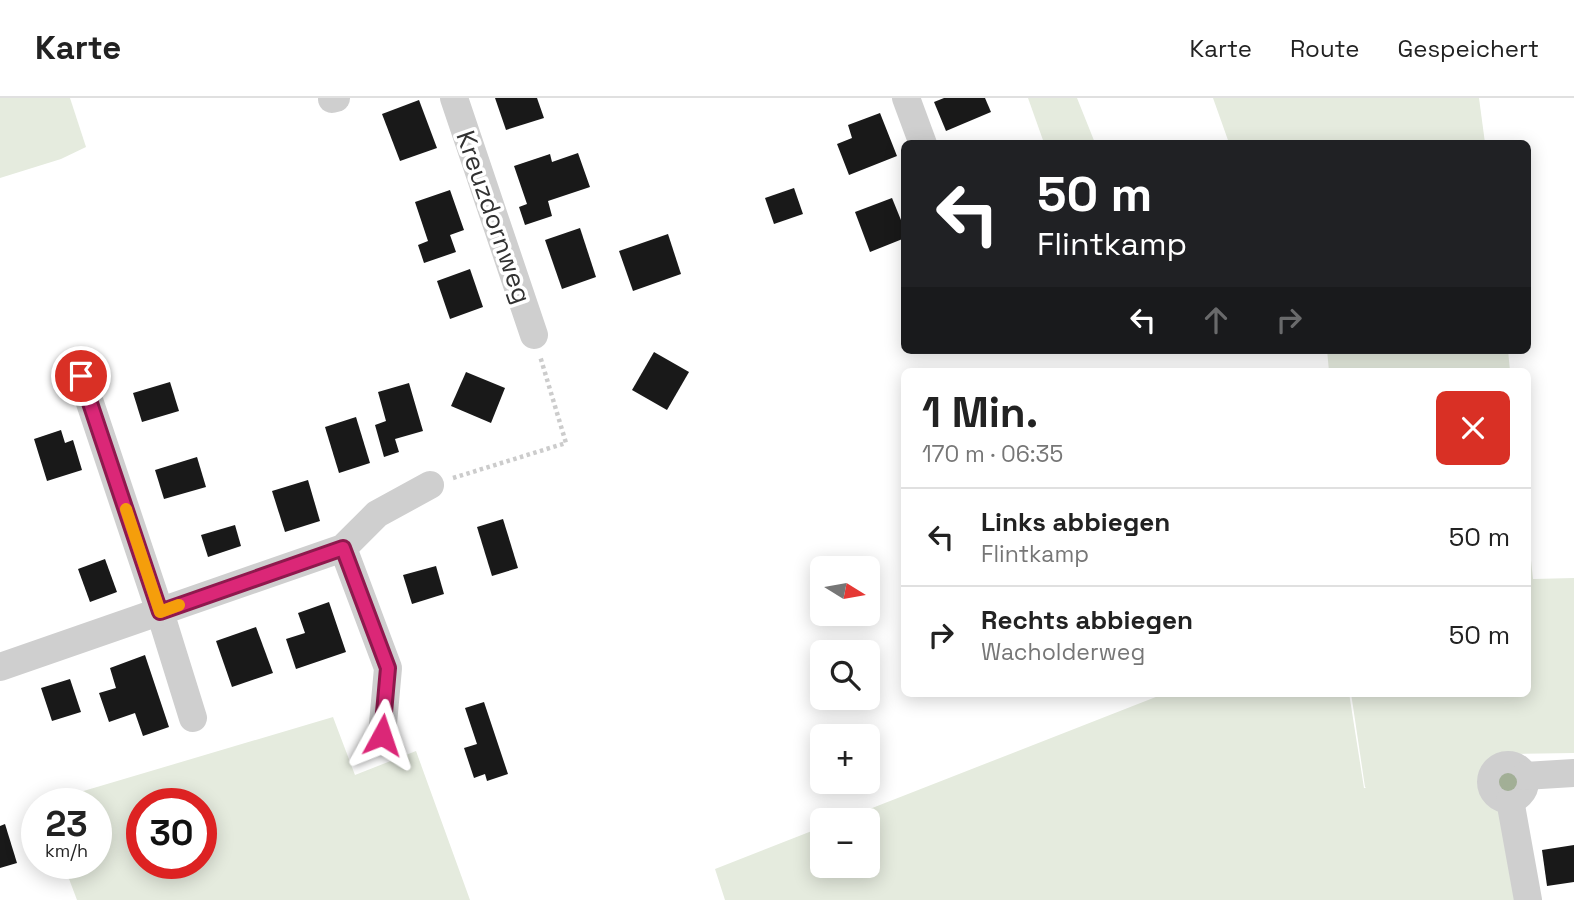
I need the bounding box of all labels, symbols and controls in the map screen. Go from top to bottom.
text: Karte [35,27,121,69]
text: Karte [1190,33,1252,64]
text: Route [1290,33,1359,64]
text: Gespeichert [1397,33,1539,64]
street label: Kreuzdornweg [449,126,539,308]
text: 50 m [1037,163,1152,225]
icon: left [922,168,1013,259]
text: Flintkamp [1037,224,1187,264]
icon: left [1124,301,1162,339]
icon: ahead [1197,301,1235,339]
icon: right [1270,301,1308,339]
pin [51,346,111,406]
icon: arrive [62,357,100,395]
text: 1 Min. [922,386,1038,439]
button: close [1436,391,1510,465]
text: 170 m · 06:35 [922,439,1063,469]
text: Links abbiegen [981,505,1170,539]
icon: left [922,518,960,556]
text: 50 m [1449,520,1510,554]
text: Flintkamp [981,539,1089,569]
north arrow [810,556,880,626]
map controls [810,556,880,878]
text: Rechts abbiegen [981,603,1193,637]
icon: right [922,616,960,654]
text: 50 m [1449,618,1510,652]
text: Wacholderweg [981,637,1145,667]
button: search [810,640,880,710]
position arrow [345,698,419,772]
button: + [810,724,880,794]
speed limit sign: 30 [126,788,217,879]
text: 23 [45,802,88,846]
button: − [810,808,880,878]
text: km/h [45,839,88,862]

